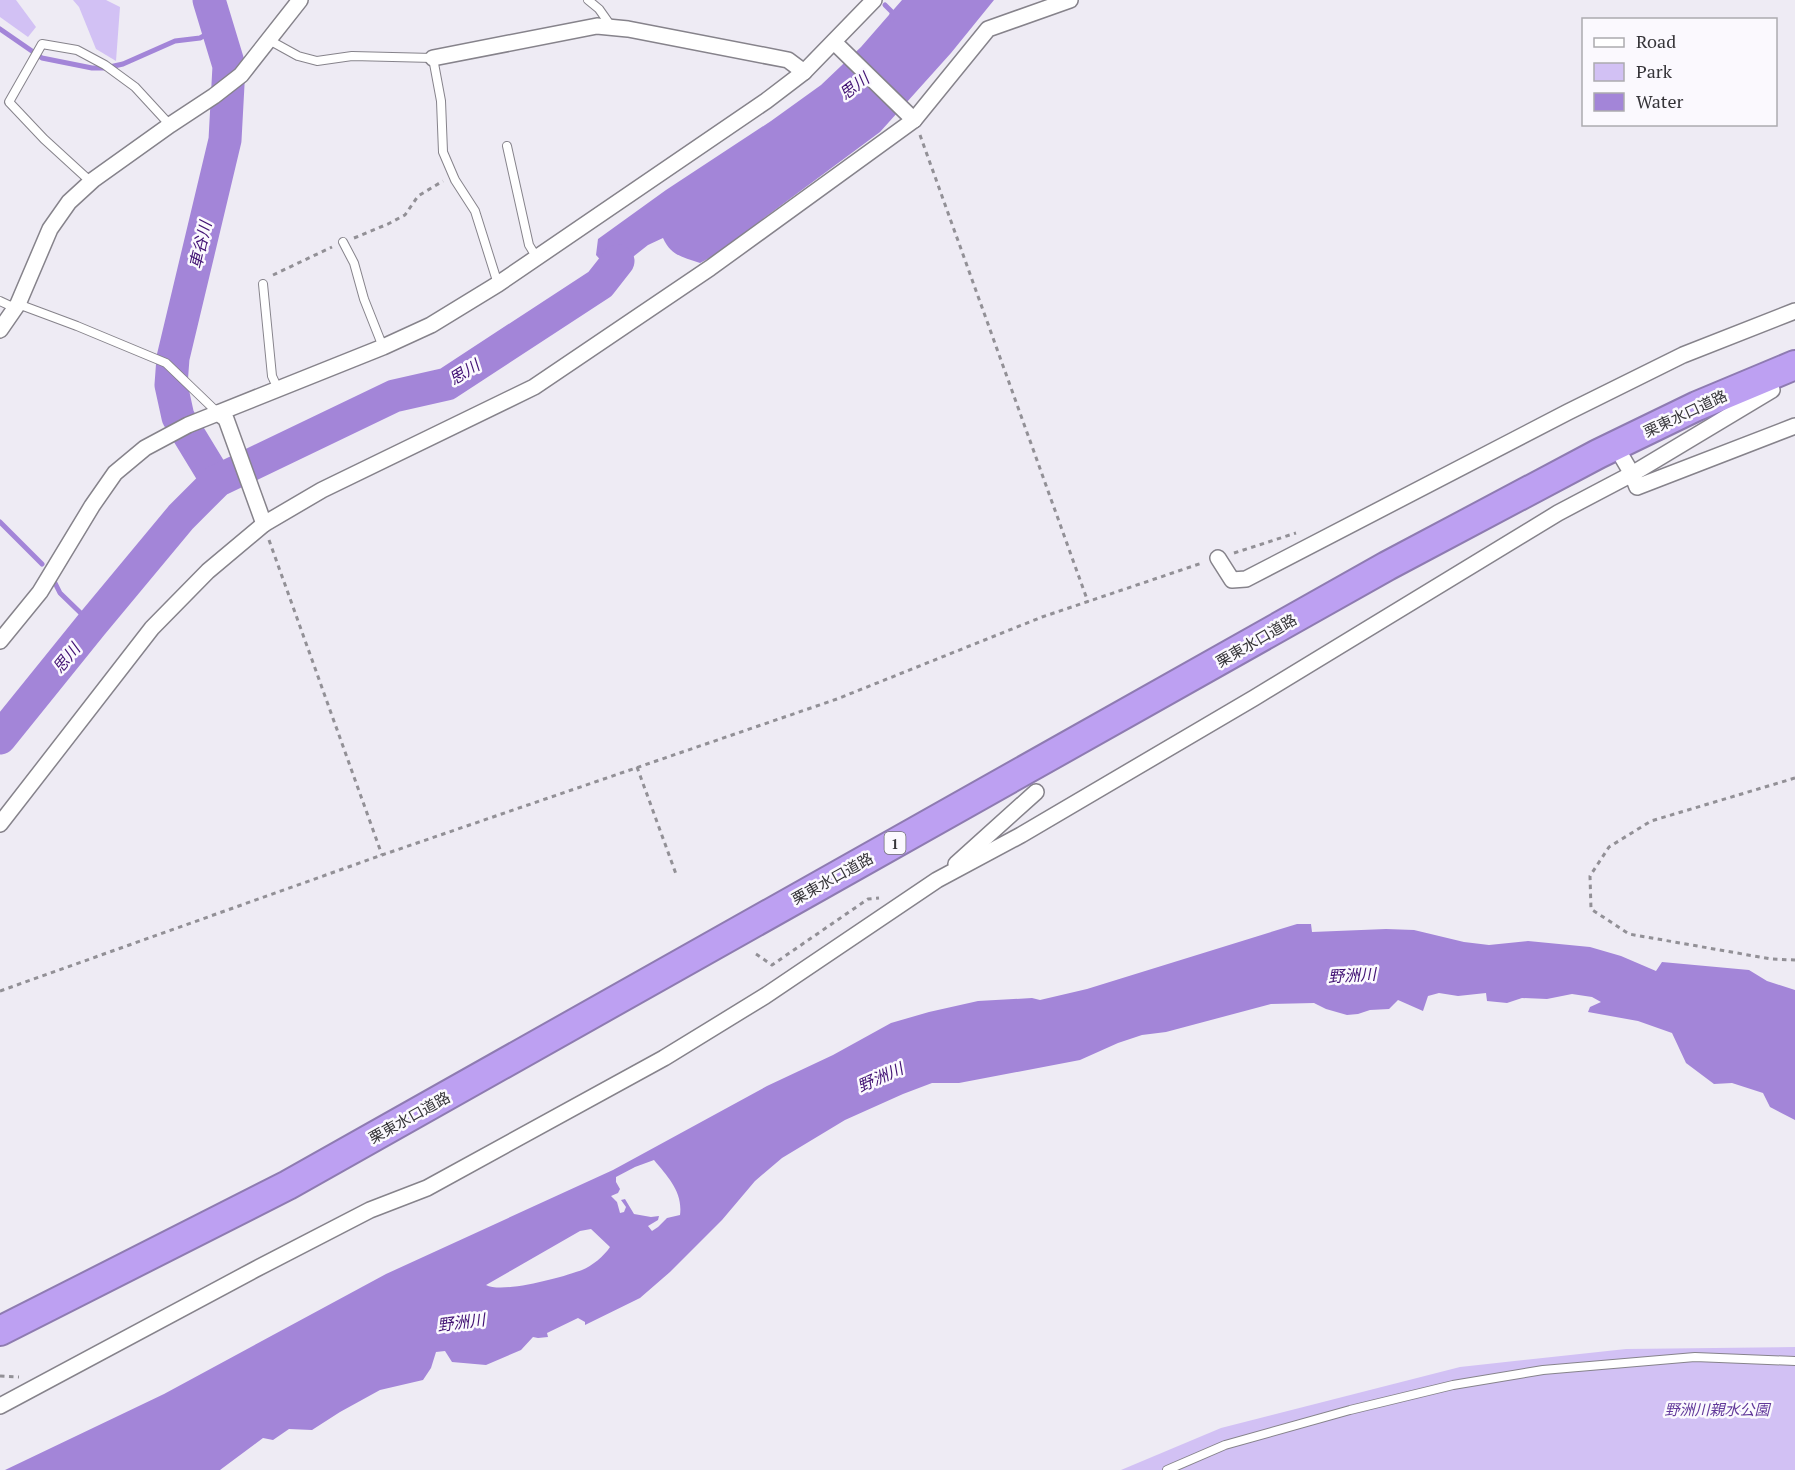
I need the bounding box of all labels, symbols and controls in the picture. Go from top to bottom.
legend [1582,18,1777,126]
text: Road [1636,29,1676,53]
text: Park [1636,59,1673,83]
water label: 思川 [835,66,875,105]
text: Water [1636,89,1683,113]
water label: 車谷川 [184,217,217,271]
water label: 思川 [445,353,485,390]
street label: 栗東水口道路 [1640,385,1730,441]
street label: 栗東水口道路 [1212,609,1300,671]
water label: 思川 [47,637,86,677]
road number: 1 [884,832,906,854]
street label: 栗東水口道路 [788,847,876,909]
water label: 野洲川 [1327,963,1379,987]
water label: 野洲川 [854,1056,908,1097]
street label: 栗東水口道路 [365,1086,453,1148]
water label: 野洲川 [436,1308,488,1336]
park label: 野洲川親水公園 [1664,1399,1771,1419]

